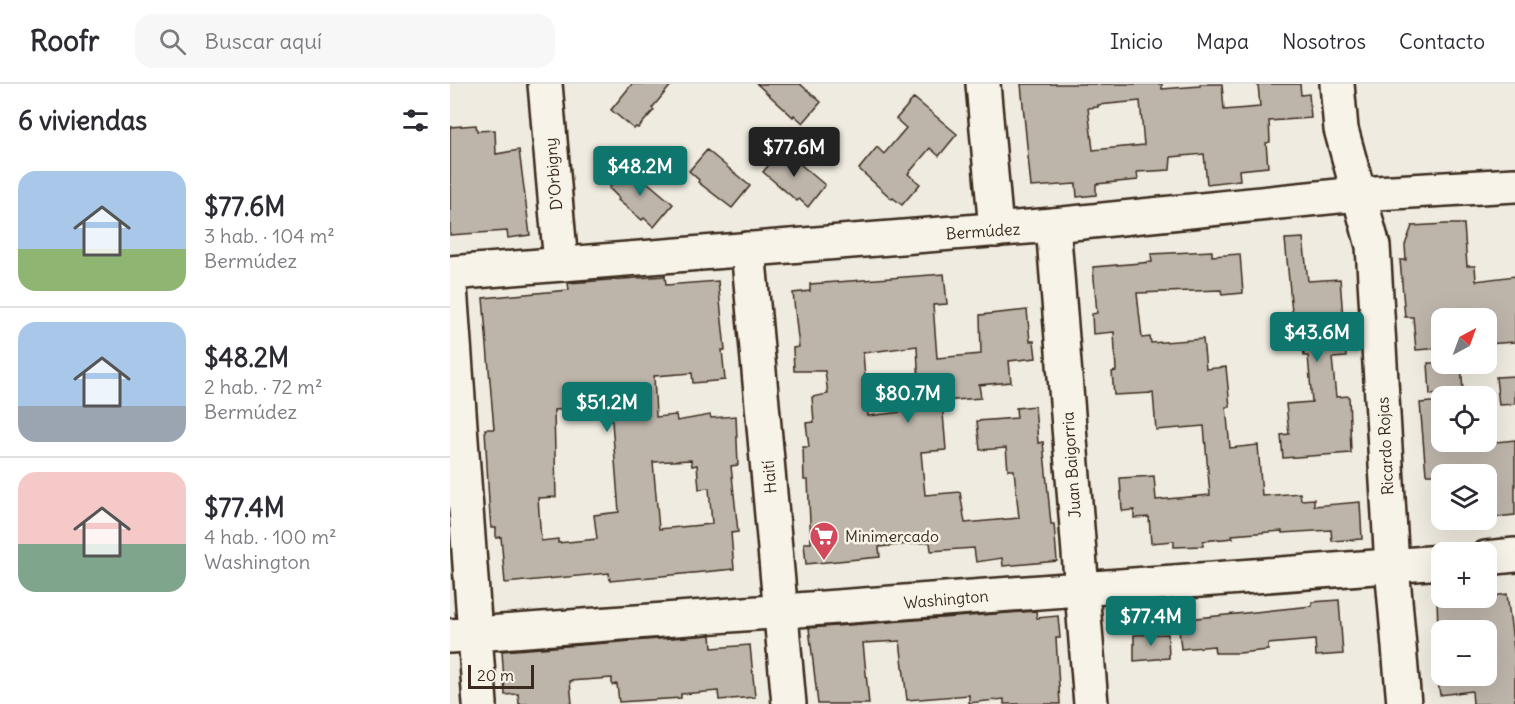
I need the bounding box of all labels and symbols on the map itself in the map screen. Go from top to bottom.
pin: $77.6M [745,127,843,178]
street label: D'Orbigny [540,137,566,211]
pin: $48.2M [591,146,689,197]
street label: Bermúdez [945,218,1021,244]
north arrow [1431,308,1497,374]
pin: $43.6M [1268,312,1366,363]
pin: $80.7M [859,373,957,424]
pin: $51.2M [558,382,656,433]
street label: Ricardo Rojas [1372,396,1398,496]
street label: Juan Baigorria [1057,411,1085,519]
street label: Haití [758,459,780,494]
supermarket icon: Minimercado [808,520,840,562]
place label: Minimercado [845,526,939,546]
street label: Washington [903,585,989,613]
pin: $77.4M [1102,596,1200,647]
scale bar [468,662,534,690]

